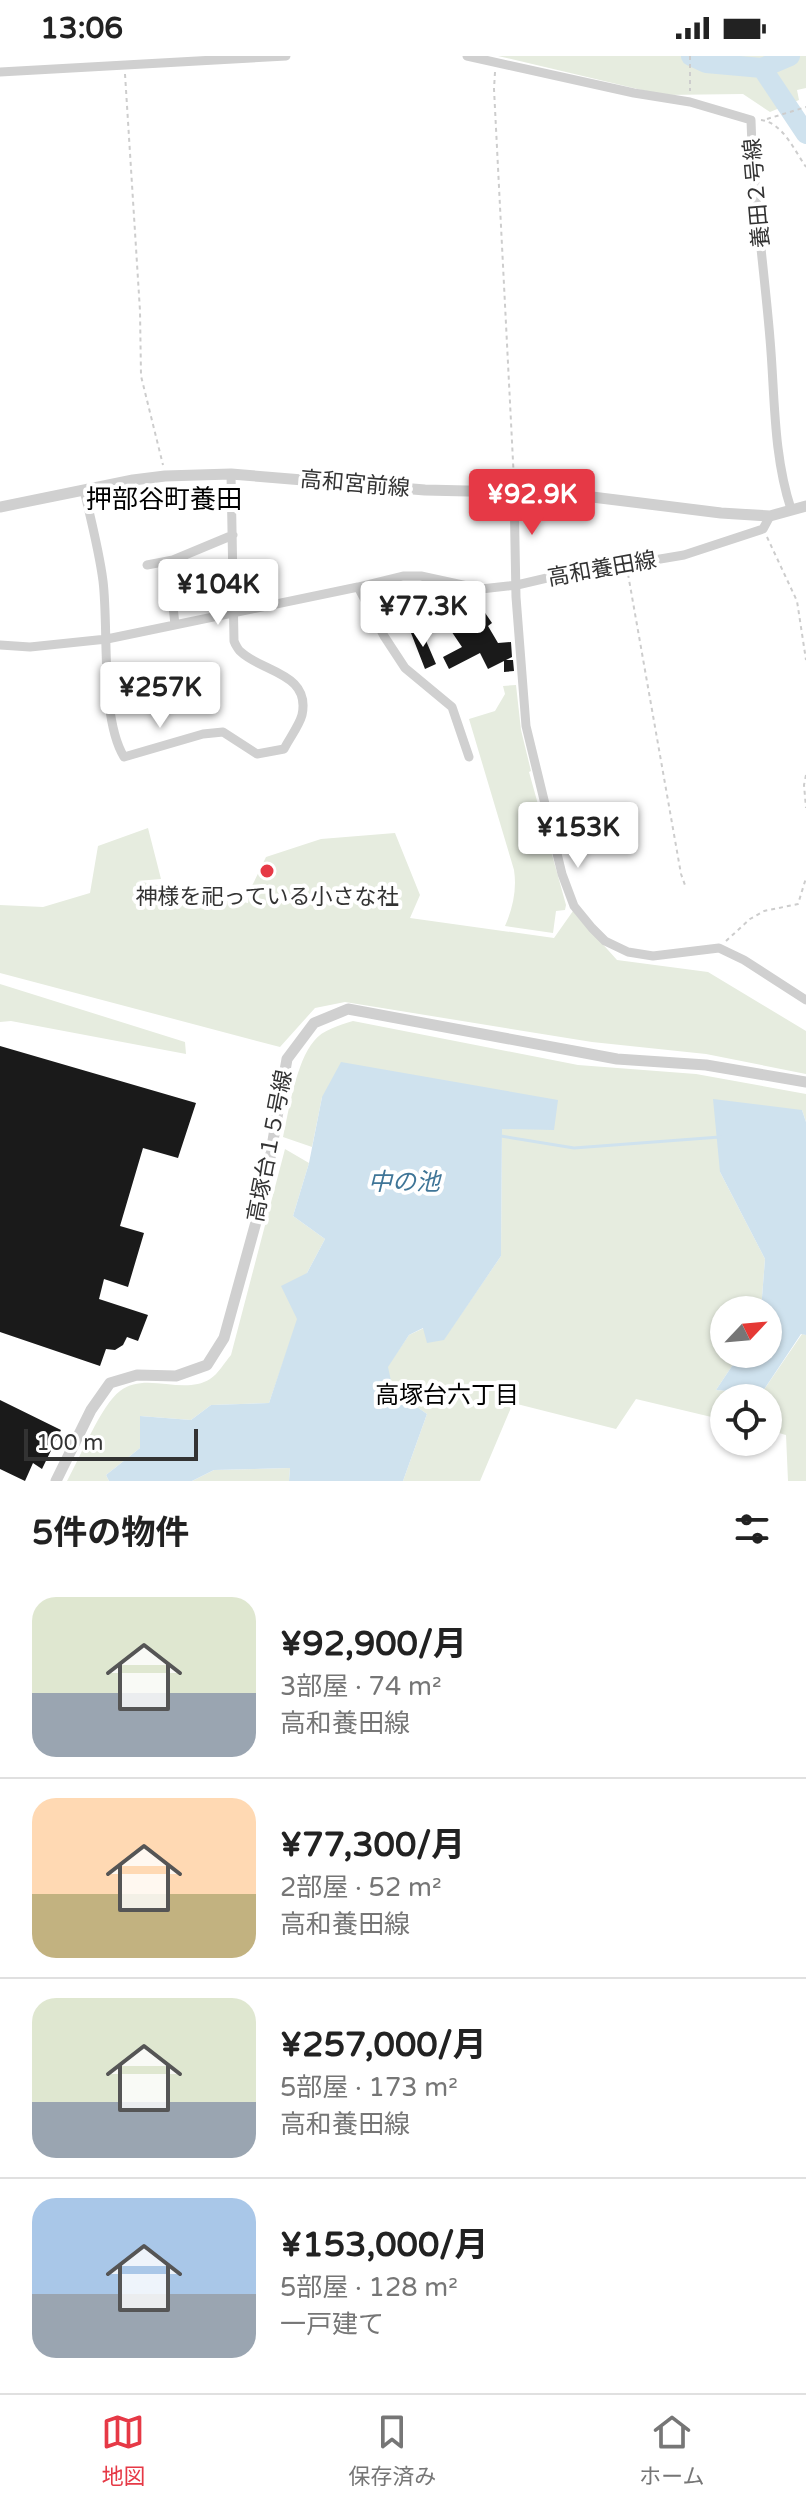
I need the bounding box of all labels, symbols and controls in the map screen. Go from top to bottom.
text: 13:06 [40,10,123,47]
street label: 養田２号線 [739,137,775,249]
street label: 高和宮前線 [299,466,411,502]
pin: ¥92.9K [467,469,597,537]
text: ¥92.9K [487,479,577,510]
district label: 押部谷町養田 [86,484,242,515]
street label: 高和養田線 [546,547,658,591]
pin: ¥104K [162,559,274,627]
text: ¥104K [176,569,260,600]
pin: ¥77.3K [358,581,488,649]
text: ¥77.3K [379,591,467,622]
pin: ¥257K [104,662,216,730]
text: ¥257K [118,672,202,703]
pin: ¥153K [522,802,634,870]
text: ¥153K [536,812,620,843]
marker: 神様を祀っている小さな社 [258,862,276,880]
place label: 神様を祀っている小さな社 [136,884,398,910]
street label: 高塚台１５号線 [243,1068,297,1224]
water label: 中の池 [368,1168,442,1197]
north arrow [710,1296,782,1368]
map controls [710,1296,782,1456]
district label: 高塚台六丁目 [375,1381,519,1410]
button: locate [710,1384,782,1456]
scale bar [24,1425,198,1461]
text: 100 m [36,1430,103,1456]
icon: filters [730,1507,774,1551]
text: 5件の物件 [32,1513,189,1554]
text: ¥92,900/月 [280,1624,467,1665]
icon: home [96,1629,192,1725]
text: 3部屋 · 74 m² [280,1671,442,1702]
text: 高和養田線 [280,1708,410,1739]
text: ¥77,300/月 [280,1825,465,1866]
icon: home [96,1830,192,1926]
text: 2部屋 · 52 m² [280,1872,442,1903]
text: 高和養田線 [280,1909,410,1940]
text: ¥257,000/月 [280,2025,487,2066]
icon: home [96,2030,192,2126]
text: 5部屋 · 173 m² [280,2072,458,2103]
text: 高和養田線 [280,2109,410,2140]
text: ¥153,000/月 [280,2225,488,2266]
icon: home [96,2230,192,2326]
text: 5部屋 · 128 m² [280,2272,458,2303]
text: 一戸建て [280,2309,384,2340]
tab: 地図 [101,2410,145,2490]
tab: 保存済み [348,2410,436,2490]
tab: ホーム [639,2410,705,2490]

